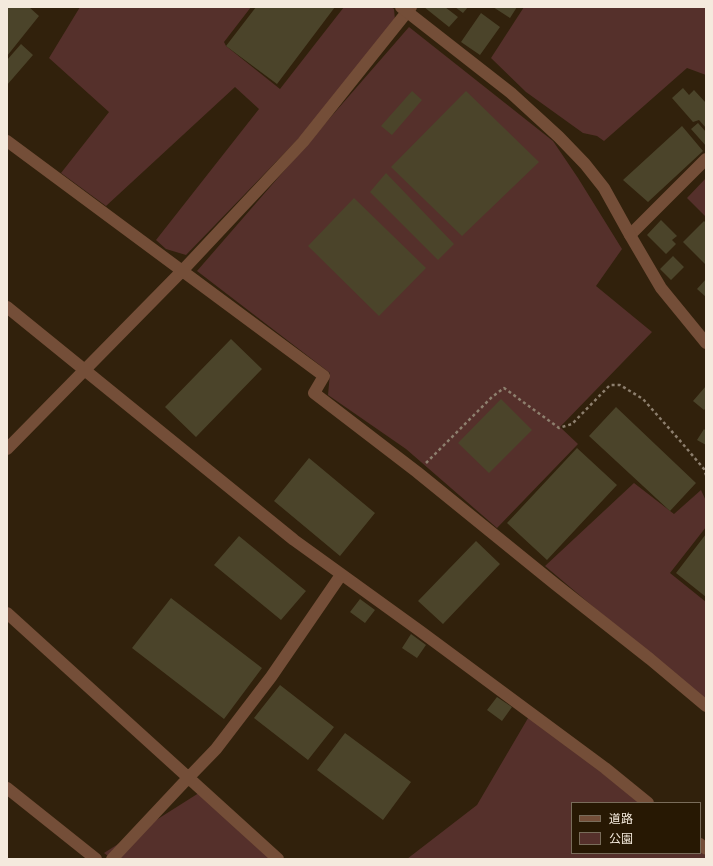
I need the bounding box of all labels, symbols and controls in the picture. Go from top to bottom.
legend [571,802,701,854]
text: 道路 [609,811,633,827]
text: 公園 [609,831,633,847]

